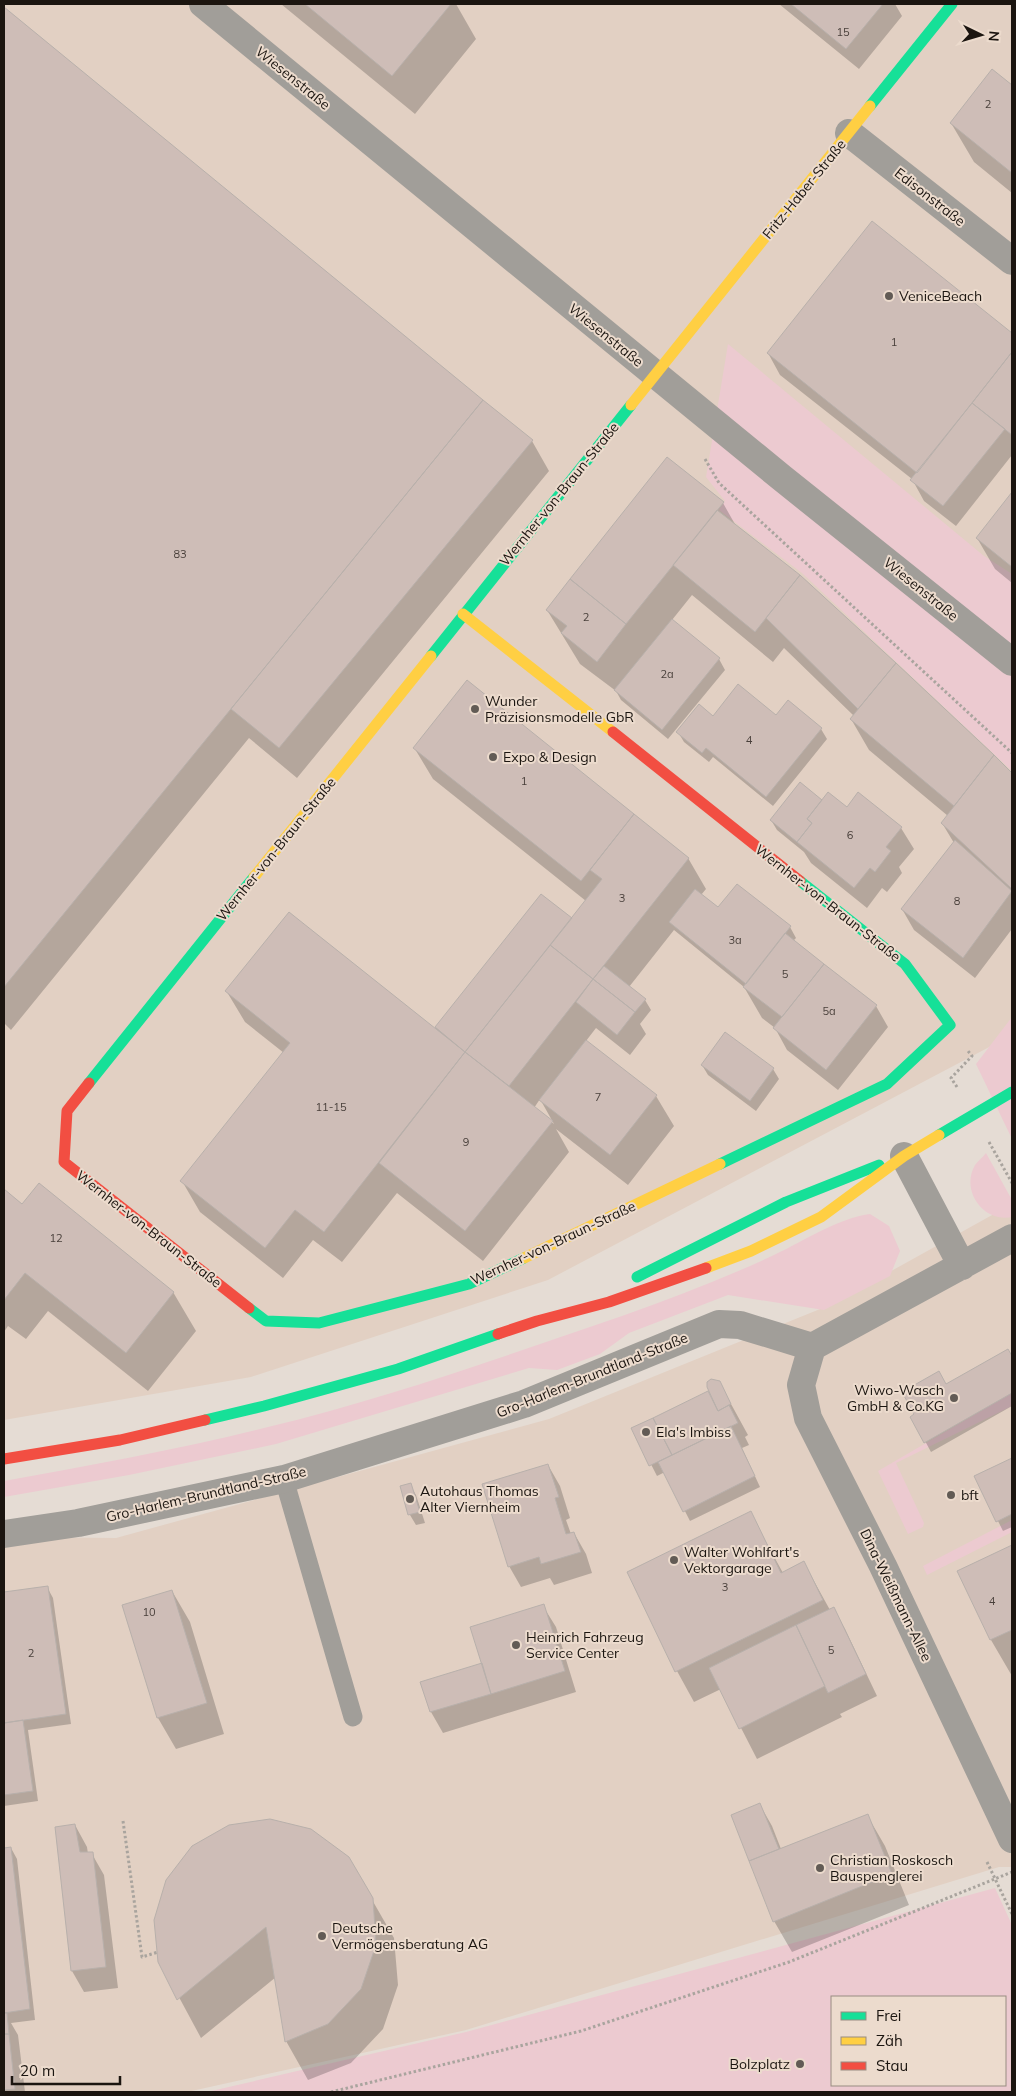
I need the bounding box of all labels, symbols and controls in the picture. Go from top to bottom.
north arrow [956,10,1006,60]
house number: 15 [836,25,850,39]
text: N [985,30,1003,42]
street label: Wiesenstraße [252,42,334,114]
house number: 2 [985,97,992,111]
street label: Fritz-Haber-Straße [758,136,850,242]
street label: Edisonstraße [891,164,969,230]
place label: VeniceBeach [899,287,982,305]
marker: VeniceBeach [883,290,895,302]
street label: Wiesenstraße [565,299,647,371]
house number: 1 [891,335,897,349]
street label: Wernher-von-Braun-Straße [495,418,623,570]
house number: 83 [173,547,187,561]
street label: Wiesenstraße [880,553,962,625]
house number: 2 [583,610,590,624]
house number: 2a [660,667,674,681]
place label: Wunder Präzisionsmodelle GbR [485,692,634,726]
marker: Wunder Präzisionsmodelle GbR [469,703,481,715]
house number: 4 [746,733,753,747]
place label: Expo & Design [503,748,597,766]
marker: Expo & Design [487,751,499,763]
street label: Wernher-von-Braun-Straße [212,773,340,925]
house number: 1 [521,774,527,788]
house number: 6 [847,828,854,842]
street label: Wernher-von-Braun-Straße [752,841,904,965]
house number: 3 [619,891,625,905]
house number: 8 [954,894,961,908]
house number: 3a [728,933,742,947]
house number: 5 [782,967,789,981]
house number: 5a [822,1004,836,1018]
house number: 7 [595,1090,601,1104]
house number: 11-15 [315,1100,347,1114]
house number: 9 [463,1135,469,1149]
street label: Wernher-von-Braun-Straße [73,1167,225,1291]
street label: Wernher-von-Braun-Straße [468,1197,638,1289]
house number: 12 [49,1231,63,1245]
street label: Gro-Harlem-Brundtland-Straße [494,1328,690,1422]
place label: Wiwo-Wasch GmbH & Co.KG [847,1381,944,1415]
marker: Wiwo-Wasch GmbH & Co.KG [948,1392,960,1404]
place label: Ela's Imbiss [656,1423,731,1441]
marker: Ela's Imbiss [640,1426,652,1438]
street label: Gro-Harlem-Brundtland-Straße [104,1462,308,1526]
place label: Autohaus Thomas Alter Viernheim [420,1482,539,1516]
place label: bft [961,1486,979,1504]
marker: bft [945,1489,957,1501]
marker: Autohaus Thomas Alter Viernheim [404,1493,416,1505]
street label: Dina-Weißmann-Allee [856,1526,936,1664]
place label: Walter Wohlfart's Vektorgarage [684,1543,799,1577]
marker: Walter Wohlfart's Vektorgarage [668,1554,680,1566]
house number: 3 [722,1580,728,1594]
house number: 4 [989,1594,996,1608]
house number: 10 [142,1605,156,1619]
place label: Heinrich Fahrzeug Service Center [526,1628,644,1662]
marker: Heinrich Fahrzeug Service Center [510,1639,522,1651]
house number: 5 [828,1643,835,1657]
house number: 2 [28,1646,35,1660]
place label: Christian Roskosch Bauspenglerei [830,1851,953,1885]
marker: Christian Roskosch Bauspenglerei [814,1862,826,1874]
place label: Deutsche Vermögensberatung AG [332,1919,488,1953]
marker: Deutsche Vermögensberatung AG [316,1930,328,1942]
legend [831,1996,1006,2086]
text: Frei [876,2006,901,2025]
text: Zäh [876,2031,903,2050]
scale bar [12,2054,120,2086]
place label: Bolzplatz [730,2055,790,2073]
text: Stau [876,2056,908,2075]
marker: Bolzplatz [794,2058,806,2070]
text: 20 m [20,2061,55,2080]

